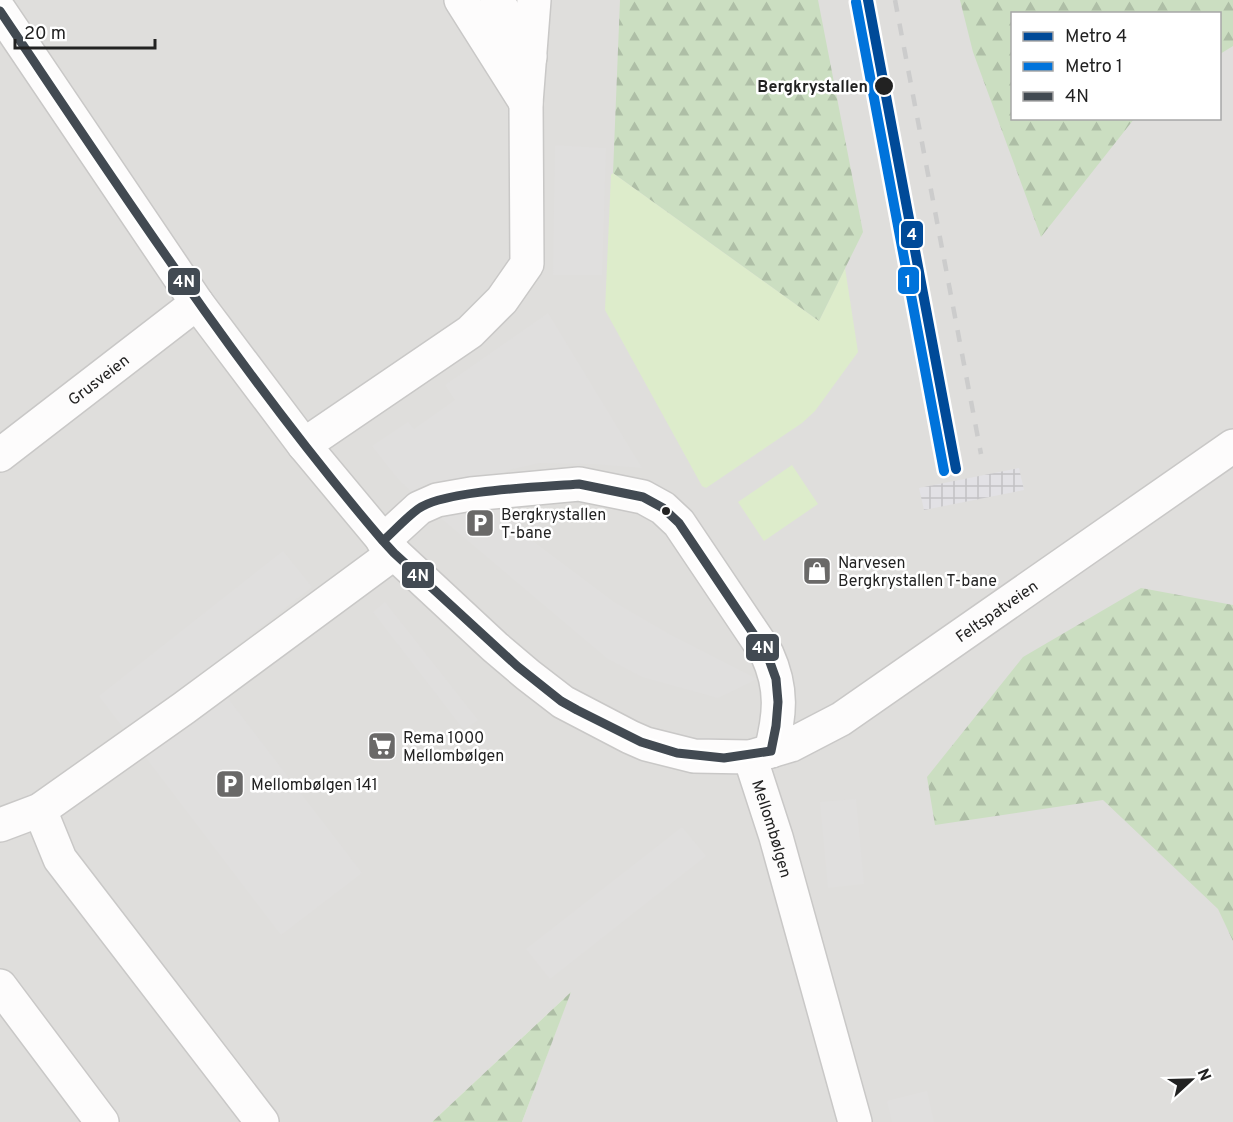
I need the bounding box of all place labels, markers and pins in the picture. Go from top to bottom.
marker: Bergkrystallen [873,75,895,97]
place label: Bergkrystallen [757,78,868,98]
unlabelled marker [660,505,672,517]
place label: Bergkrystallen T-bane [501,506,606,544]
parking icon: Bergkrystallen T-bane [464,507,496,539]
place label: Narvesen Bergkrystallen T-bane [838,554,997,592]
shop icon: Narvesen Bergkrystallen T-bane [801,555,833,587]
place label: Rema 1000 Mellombølgen [403,729,504,767]
supermarket icon: Rema 1000 Mellombølgen [366,730,398,762]
parking icon: Mellombølgen 141 [214,768,246,800]
place label: Mellombølgen 141 [251,776,378,796]

